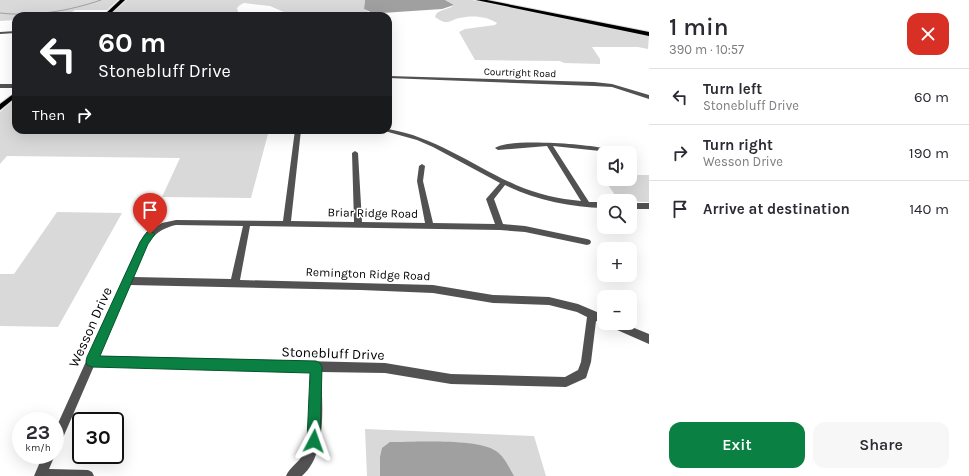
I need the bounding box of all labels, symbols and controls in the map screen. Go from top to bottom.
text: 1 min [669,13,729,41]
button: close [907,13,949,55]
text: 60 m [98,26,166,59]
icon: left [32,28,84,80]
text: 390 m · 10:57 [669,42,744,57]
text: Stonebluff Drive [98,60,231,82]
street label: Courtright Road [484,66,556,80]
text: Turn left [703,80,762,98]
icon: left [669,86,691,108]
text: 60 m [914,88,949,106]
text: Stonebluff Drive [703,98,799,113]
icon: right [73,104,95,126]
text: Then [32,106,65,124]
text: Turn right [703,136,773,154]
icon: right [669,142,691,164]
text: 190 m [909,144,949,162]
map controls [597,146,637,330]
button: sound [597,146,637,186]
text: Wesson Drive [703,154,783,169]
pin [133,193,167,234]
button: search [597,194,637,234]
icon: arrive [669,198,691,220]
icon: arrive [139,199,161,221]
text: Arrive at destination [703,200,850,218]
text: 140 m [909,200,949,218]
street label: Briar Ridge Road [328,205,418,221]
button: + [597,242,637,282]
street label: Remington Ridge Road [305,265,431,283]
street label: Wesson Drive [65,284,116,370]
button: − [597,290,637,330]
street label: Stonebluff Drive [281,343,385,364]
speed limit sign: 30 [72,412,124,464]
position arrow [293,420,335,462]
text: 23 [26,421,50,444]
button: Exit [669,422,805,468]
button: Share [813,422,949,468]
text: km/h [25,442,51,454]

